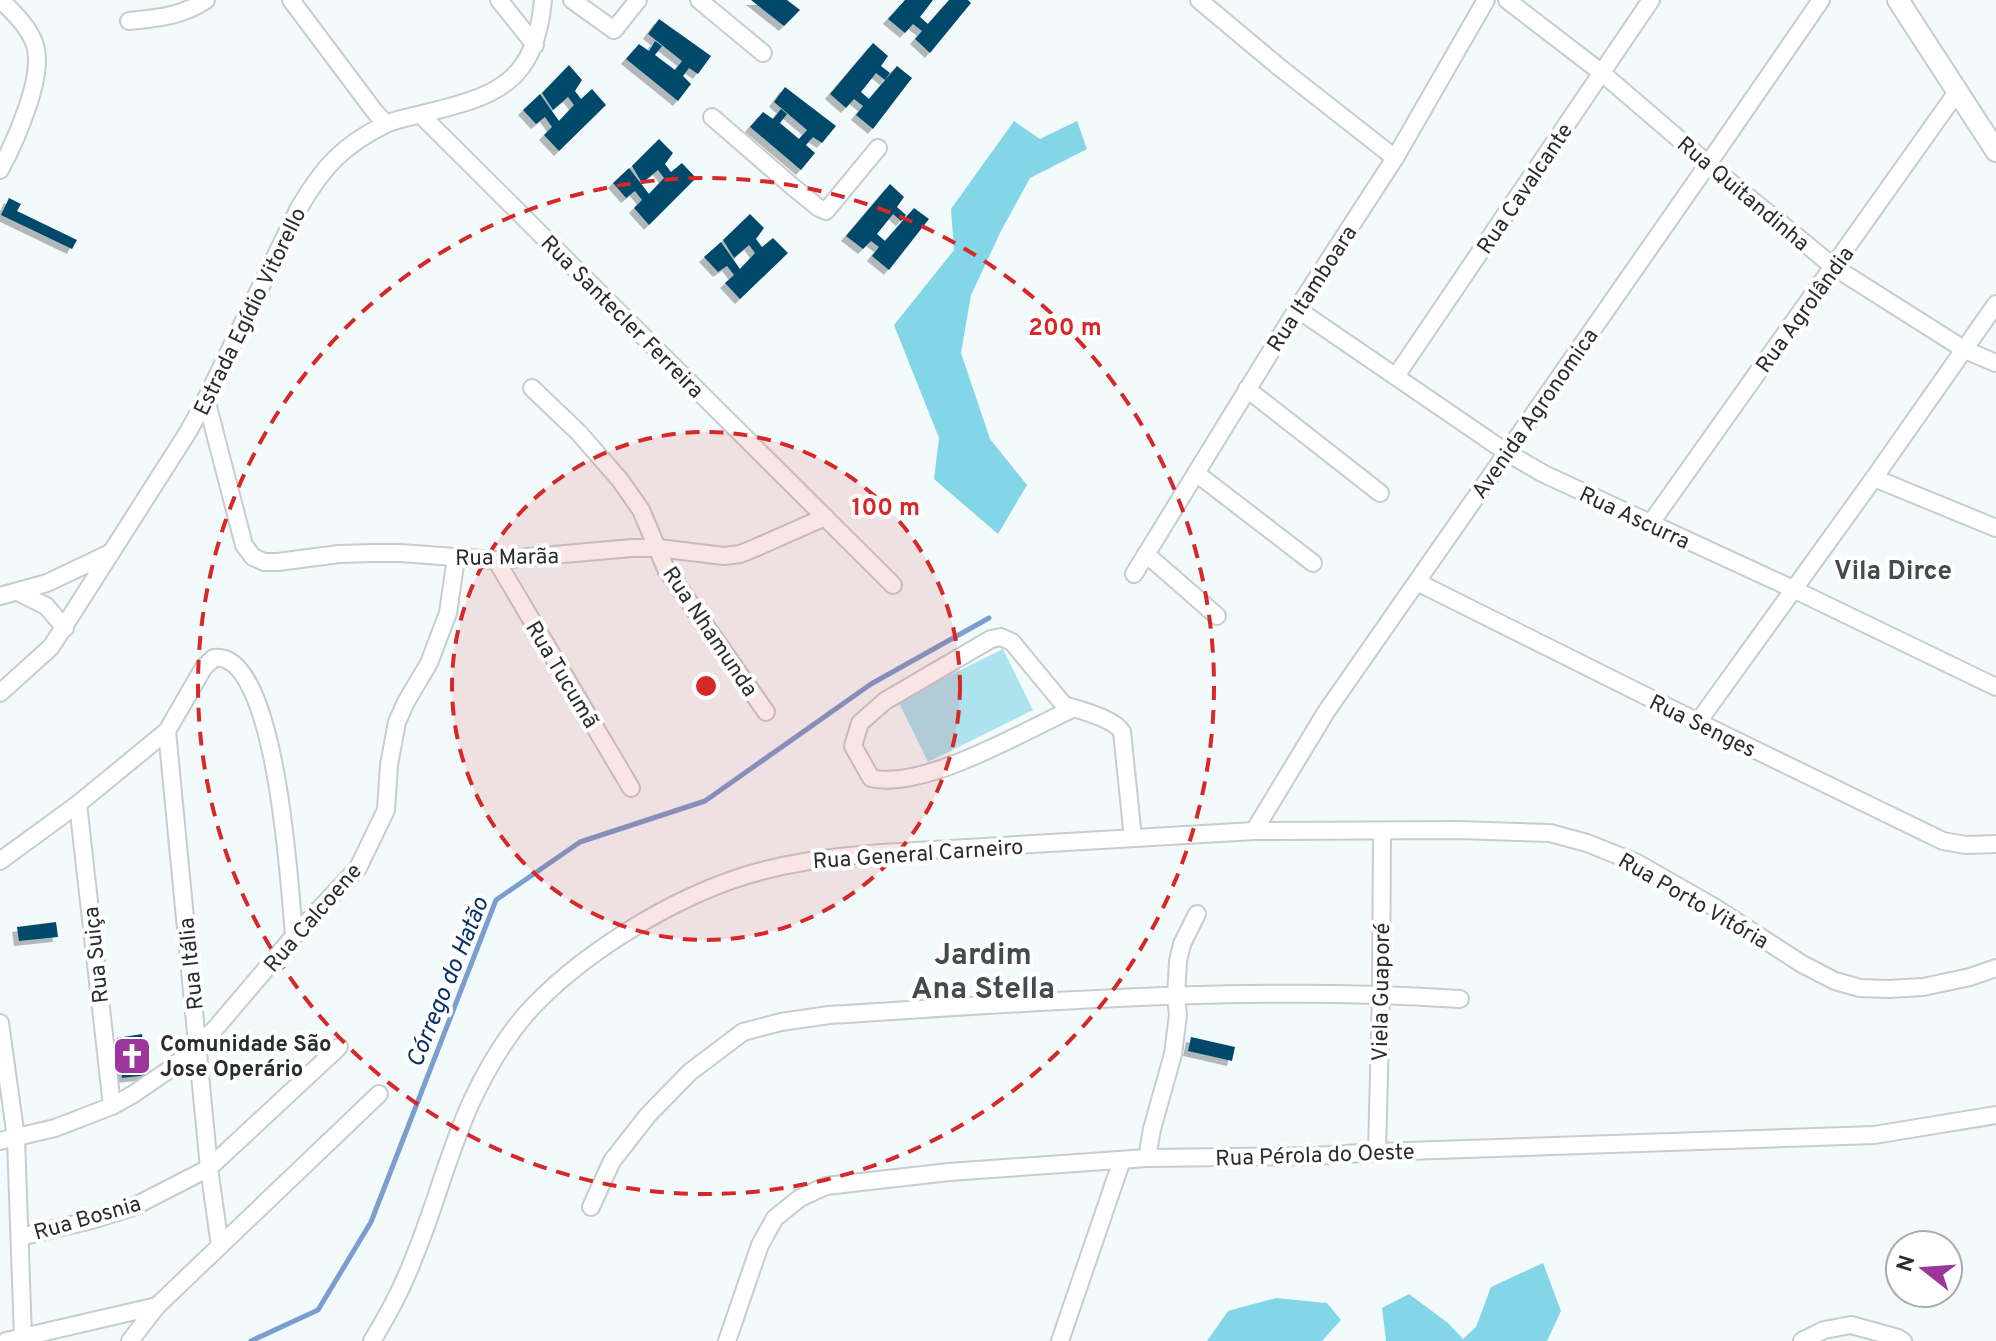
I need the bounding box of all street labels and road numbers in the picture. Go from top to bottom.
street label: Rua Cavalcante [1472,119,1580,260]
street label: Rua Quitandinha [1671,132,1814,258]
street label: Estrada Egídio Vitorello [189,204,313,421]
street label: Rua Itamboara [1262,221,1364,358]
street label: Rua Santecler Ferreira [534,231,708,405]
street label: Rua Agrolândia [1751,242,1861,379]
street label: Avenida Agronomica [1467,324,1605,505]
street label: Rua Ascurra [1574,482,1694,557]
street label: Rua Marãa [455,544,559,573]
street label: Rua Nhamunda [655,562,762,703]
street label: Rua Tucumã [518,617,603,734]
street label: Rua Senges [1644,690,1760,765]
street label: Rua General Carneiro [812,835,1024,876]
street label: Rua Porto Vitória [1613,848,1773,956]
street label: Rua Calcoene [259,859,369,979]
street label: Rua Suiça [79,905,116,1004]
street label: Rua Itália [174,916,211,1011]
street label: Viela Guaporé [1368,923,1397,1062]
street label: Rua Pérola do Oeste [1215,1140,1415,1173]
street label: Rua Bosnia [31,1191,144,1248]

